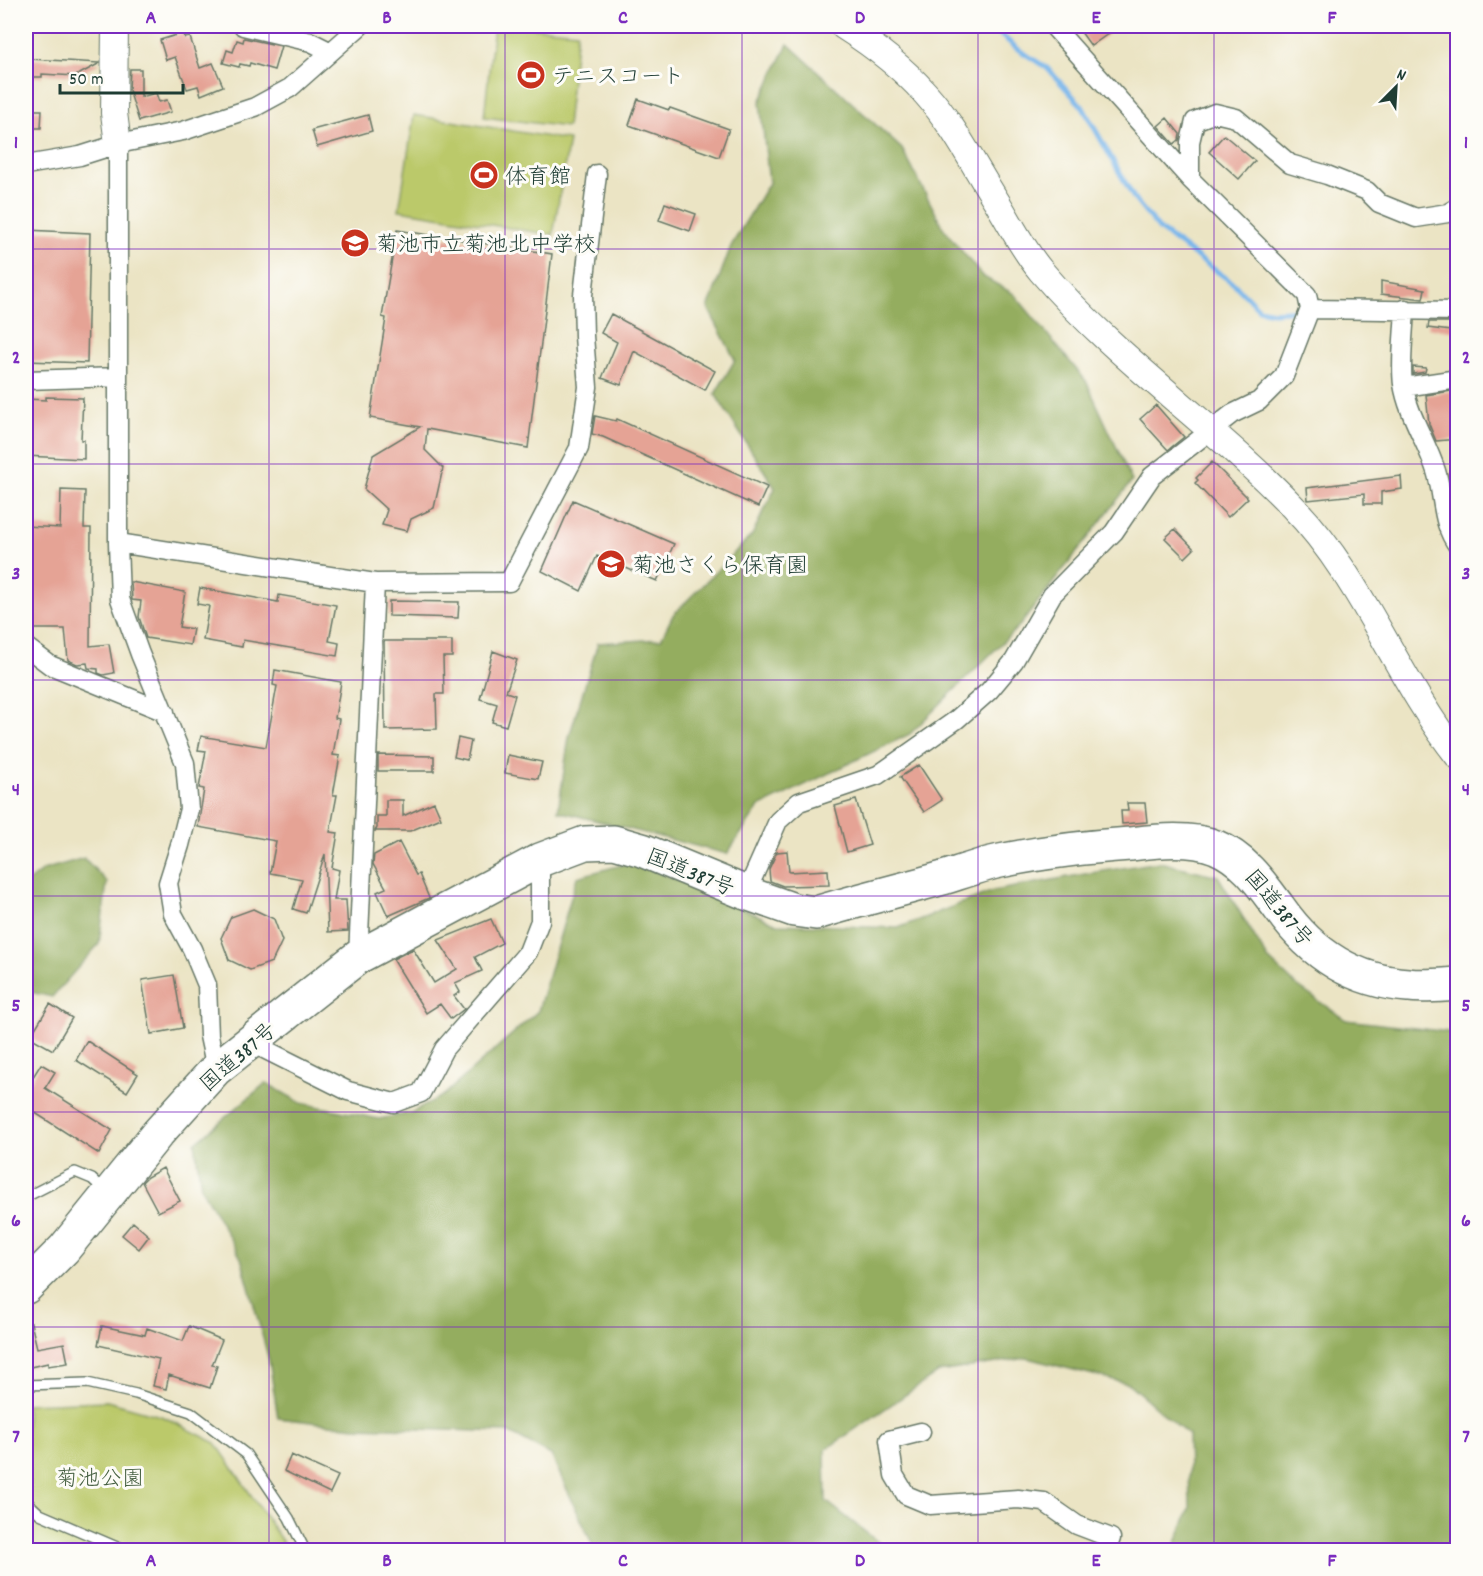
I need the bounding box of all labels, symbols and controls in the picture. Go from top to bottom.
text: A [146,5,157,33]
text: B [382,5,392,33]
text: C [618,5,628,33]
text: D [855,5,866,33]
text: E [1091,5,1101,33]
text: F [1328,5,1338,33]
scale bar [60,57,183,95]
north arrow [1366,57,1426,117]
sports icon: テニスコート [515,59,547,91]
place label: テニスコート [552,63,684,94]
text: N [1393,63,1409,88]
text: 50 m [69,68,104,93]
text: 1 [14,130,18,158]
text: 1 [1464,130,1468,158]
sports icon: 体育館 [468,159,500,191]
place label: 体育館 [505,163,571,194]
school or university icon: 菊池市立菊池北中学校 [339,227,371,259]
place label: 菊池市立菊池北中学校 [376,231,596,262]
text: 2 [12,345,20,373]
text: 2 [1462,345,1470,373]
school or university icon: 菊池さくら保育園 [595,548,627,580]
place label: 菊池さくら保育園 [632,552,808,583]
text: 3 [12,561,20,589]
text: 3 [1462,561,1470,589]
text: 4 [12,777,20,805]
text: 4 [1462,777,1470,805]
street label: 国道387号 [641,842,739,906]
street label: 国道387号 [1236,864,1319,955]
text: 5 [11,993,21,1021]
text: 5 [1461,993,1471,1021]
street label: 国道387号 [194,1016,285,1101]
text: 6 [11,1208,21,1236]
text: 6 [1461,1208,1471,1236]
text: 7 [12,1424,20,1452]
text: 7 [1462,1424,1470,1452]
park label: 菊池公園 [56,1465,144,1496]
text: A [146,1548,157,1576]
text: B [382,1548,392,1576]
text: C [618,1548,628,1576]
text: D [855,1548,866,1576]
text: E [1091,1548,1101,1576]
text: F [1328,1548,1338,1576]

